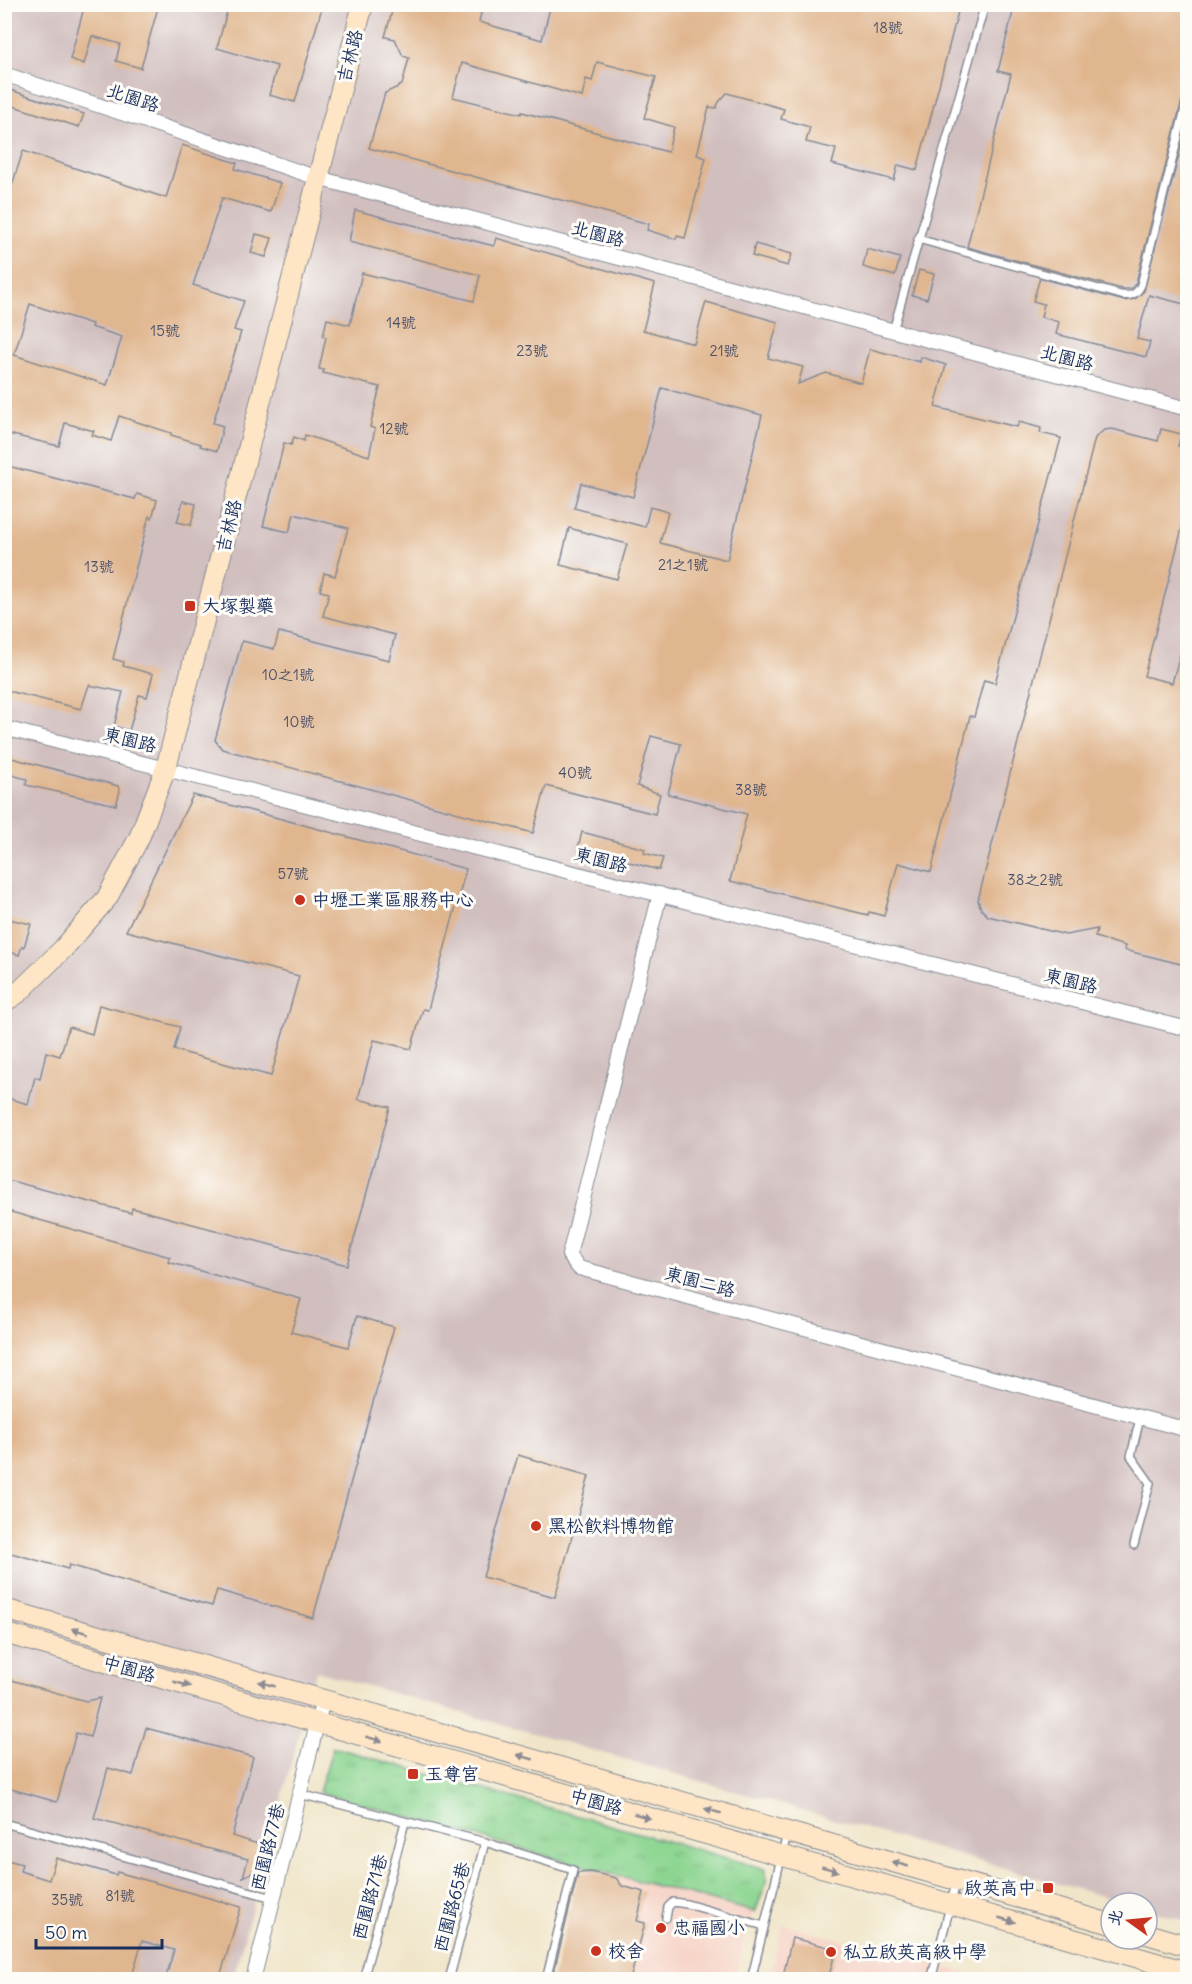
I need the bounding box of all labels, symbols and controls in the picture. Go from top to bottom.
house number: 18號 [873,18,903,37]
street label: 吉林路 [332,27,367,85]
street label: 北園路 [104,78,162,117]
street label: 北園路 [569,215,627,252]
house number: 14號 [386,313,416,332]
house number: 15號 [150,321,180,340]
street label: 北園路 [1038,339,1096,376]
house number: 23號 [516,341,548,360]
house number: 21號 [709,341,739,360]
house number: 12號 [379,419,409,438]
street label: 吉林路 [211,497,246,555]
house number: 21之1號 [658,555,708,574]
house number: 13號 [84,557,114,576]
place label: 大塚製藥 [202,594,274,617]
marker: 大塚製藥 [183,599,197,613]
house number: 10之1號 [262,665,314,684]
house number: 10號 [284,712,314,731]
street label: 東園路 [101,722,159,757]
house number: 40號 [558,763,592,782]
house number: 38號 [735,780,767,799]
street label: 東園路 [572,842,630,877]
house number: 57號 [278,864,308,883]
house number: 38之2號 [1007,870,1063,889]
place label: 中壢工業區服務中心 [312,888,474,911]
marker: 中壢工業區服務中心 [293,893,307,907]
street label: 東園路 [1042,963,1100,998]
street label: 東園二路 [662,1261,738,1302]
place label: 黑松飲料博物館 [548,1514,674,1537]
marker: 黑松飲料博物館 [529,1519,543,1533]
one-way arrow [71,1626,89,1635]
street label: 中園路 [100,1650,158,1687]
one-way arrow [258,1679,276,1688]
one-way arrow [173,1680,191,1689]
one-way arrow [365,1735,383,1744]
one-way arrow [516,1752,534,1762]
place label: 玉尊宮 [425,1762,479,1785]
marker: 玉尊宮 [406,1767,420,1781]
street label: 中園路 [567,1783,625,1820]
street label: 西園路77巷 [246,1801,290,1893]
one-way arrow [704,1806,722,1815]
one-way arrow [633,1811,651,1821]
street label: 西園路71巷 [347,1851,392,1942]
street label: 西園路65巷 [428,1859,475,1955]
one-way arrow [891,1859,909,1868]
one-way arrow [821,1865,839,1874]
place label: 啟英高中 [964,1876,1036,1899]
marker: 啟英高中 [1041,1881,1055,1895]
house number: 81號 [105,1886,135,1905]
house number: 35號 [51,1890,83,1909]
north arrow [1099,1891,1159,1951]
text: 北 [1103,1907,1126,1927]
scale bar [36,1912,162,1950]
place label: 忠福國小 [673,1916,745,1939]
one-way arrow [999,1916,1017,1925]
text: 50 m [45,1921,87,1944]
marker: 忠福國小 [654,1921,668,1935]
place label: 校舍 [608,1939,644,1962]
place label: 私立啟英高級中學 [843,1940,987,1963]
marker: 校舍 [589,1944,603,1958]
marker: 私立啟英高級中學 [824,1945,838,1959]

